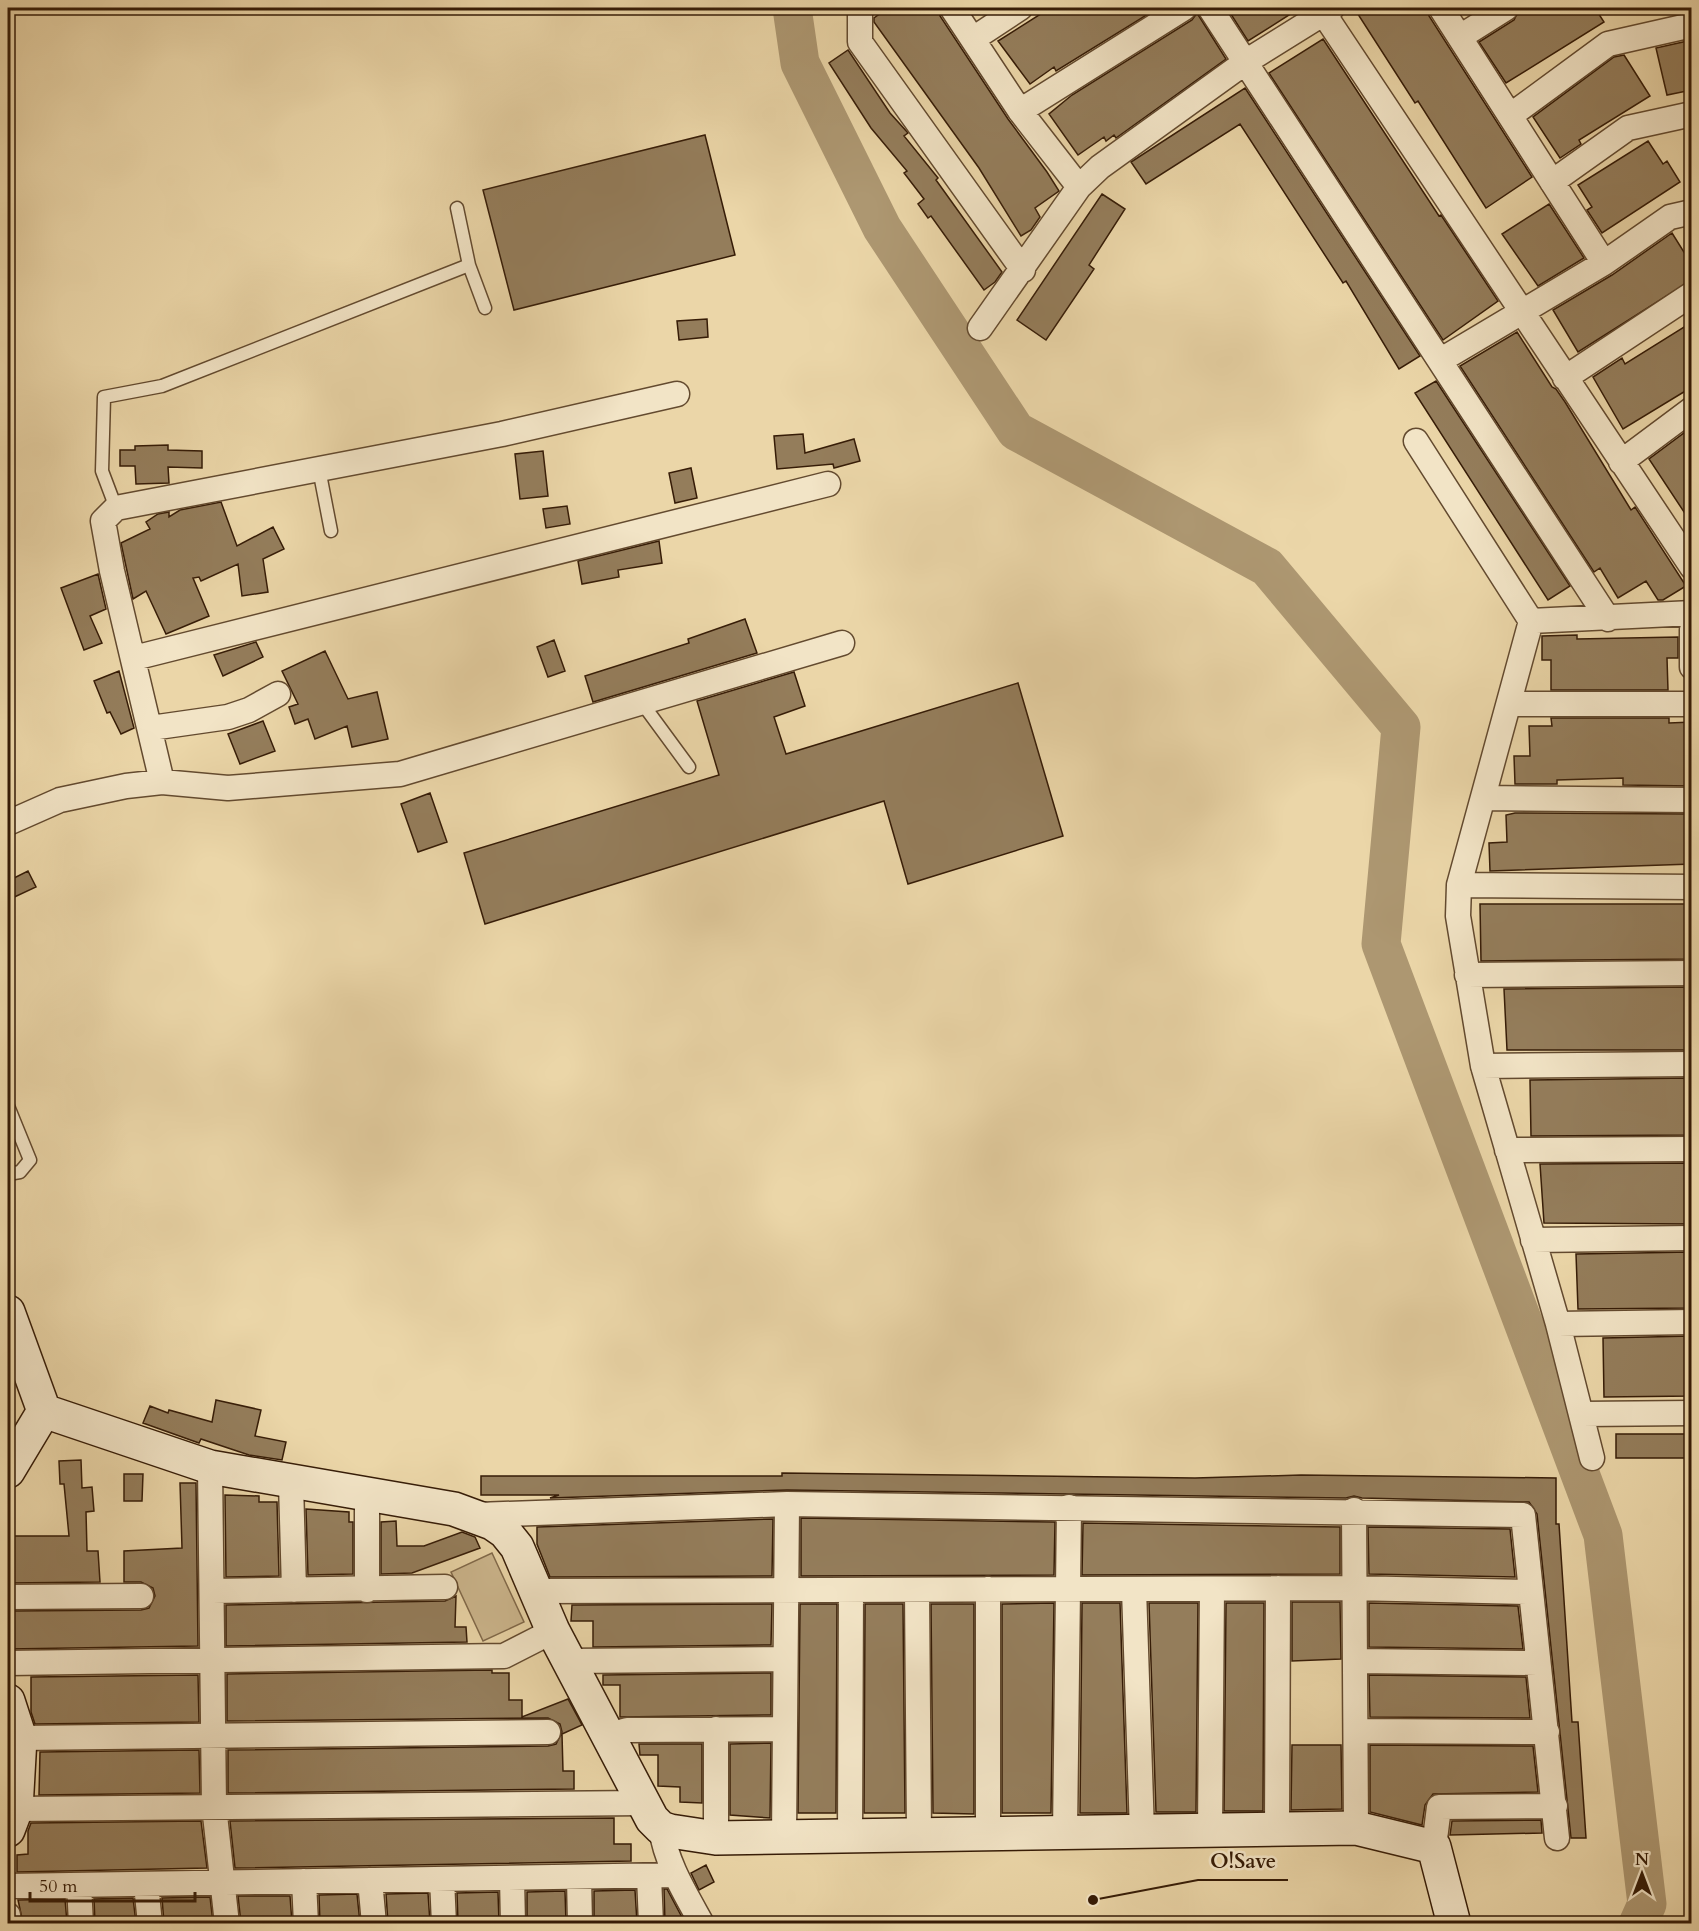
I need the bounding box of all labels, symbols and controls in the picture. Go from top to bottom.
callout: O!Save [1198,1841,1288,1880]
north arrow [1612,1844,1672,1904]
text: O!Save [1210,1847,1276,1876]
text: N [1635,1849,1649,1871]
scale bar [30,1865,195,1903]
text: 50 m [39,1874,78,1899]

